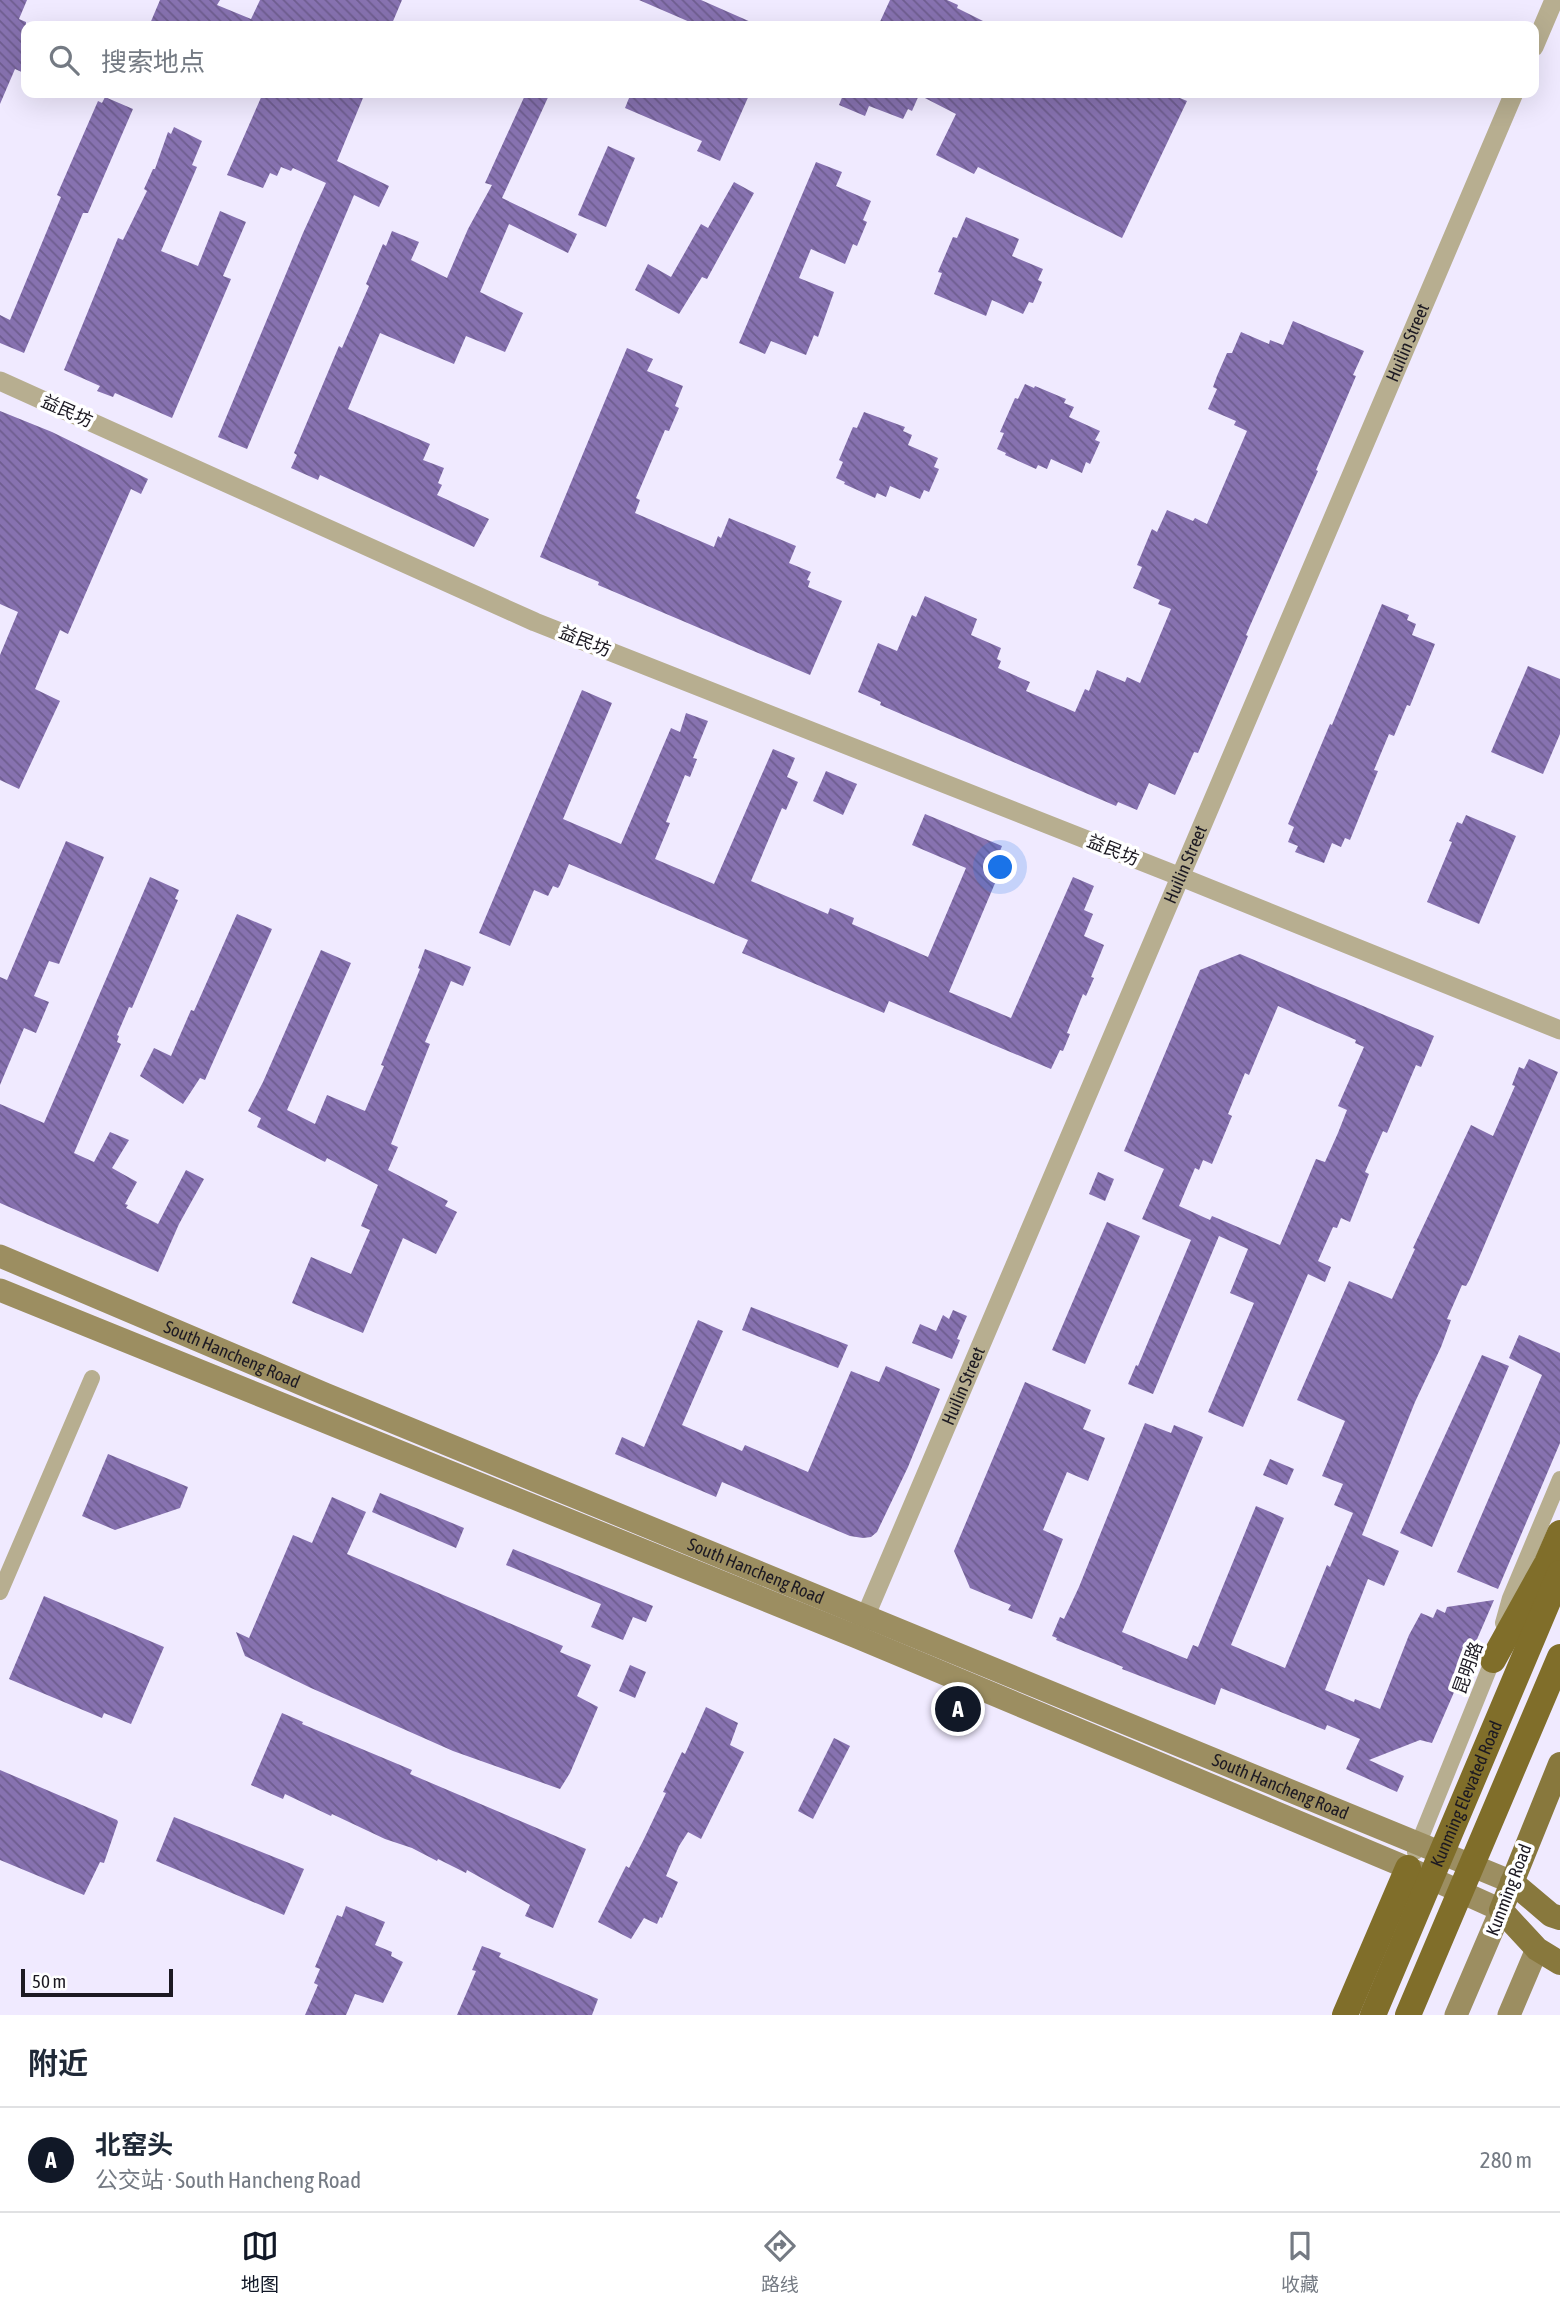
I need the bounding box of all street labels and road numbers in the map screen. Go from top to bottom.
street label: Huilin Street [1381,300,1433,385]
street label: 益民坊 [38,390,96,431]
street label: 益民坊 [556,621,614,660]
street label: Huilin Street [1159,822,1211,907]
street label: 益民坊 [1084,830,1142,869]
street label: South Hancheng Road [161,1316,303,1392]
street label: Huilin Street [937,1344,989,1428]
street label: South Hancheng Road [685,1533,827,1608]
street label: 昆明路 [1448,1639,1487,1697]
street label: Kunming Elevated Road [1426,1718,1506,1870]
street label: South Hancheng Road [1209,1749,1352,1824]
street label: Kunming Road [1481,1841,1536,1939]

